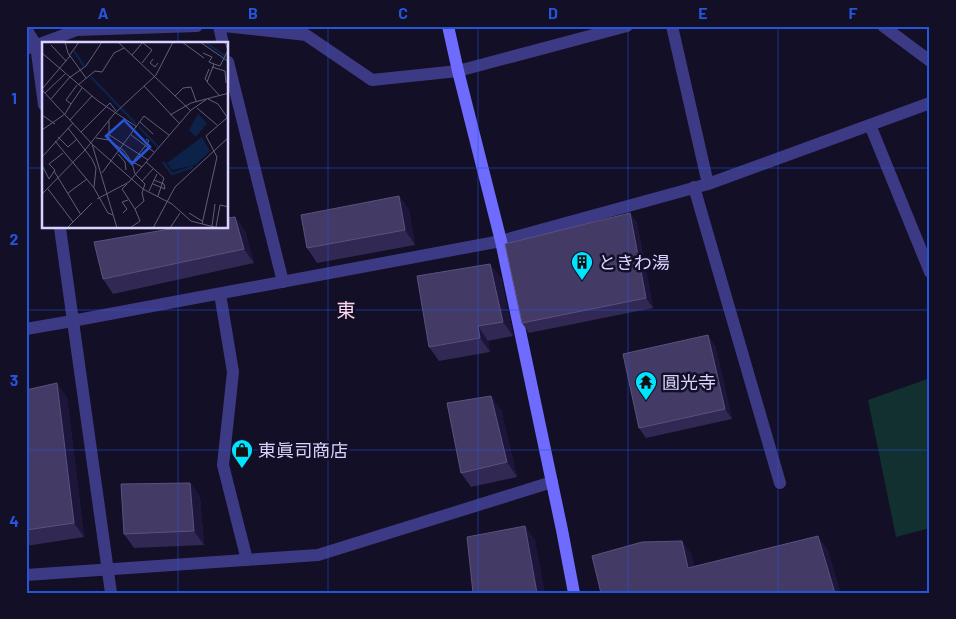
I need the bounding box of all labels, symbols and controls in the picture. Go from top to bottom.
text: A [98,3,109,22]
text: B [248,3,258,22]
text: C [398,3,408,22]
text: D [548,3,558,22]
text: E [698,3,708,22]
text: F [849,3,858,22]
inset map [42,42,229,229]
text: 1 [11,88,17,107]
text: 2 [10,229,19,248]
building icon: ときわ湯 [570,250,594,281]
place label: ときわ湯 [598,251,670,273]
district label: 東 [336,298,356,321]
text: 3 [10,370,18,389]
temple icon: 圓光寺 [634,370,658,401]
place label: 圓光寺 [662,371,716,393]
shop icon: 東眞司商店 [230,438,254,469]
place label: 東眞司商店 [258,439,348,461]
text: 4 [9,511,19,530]

